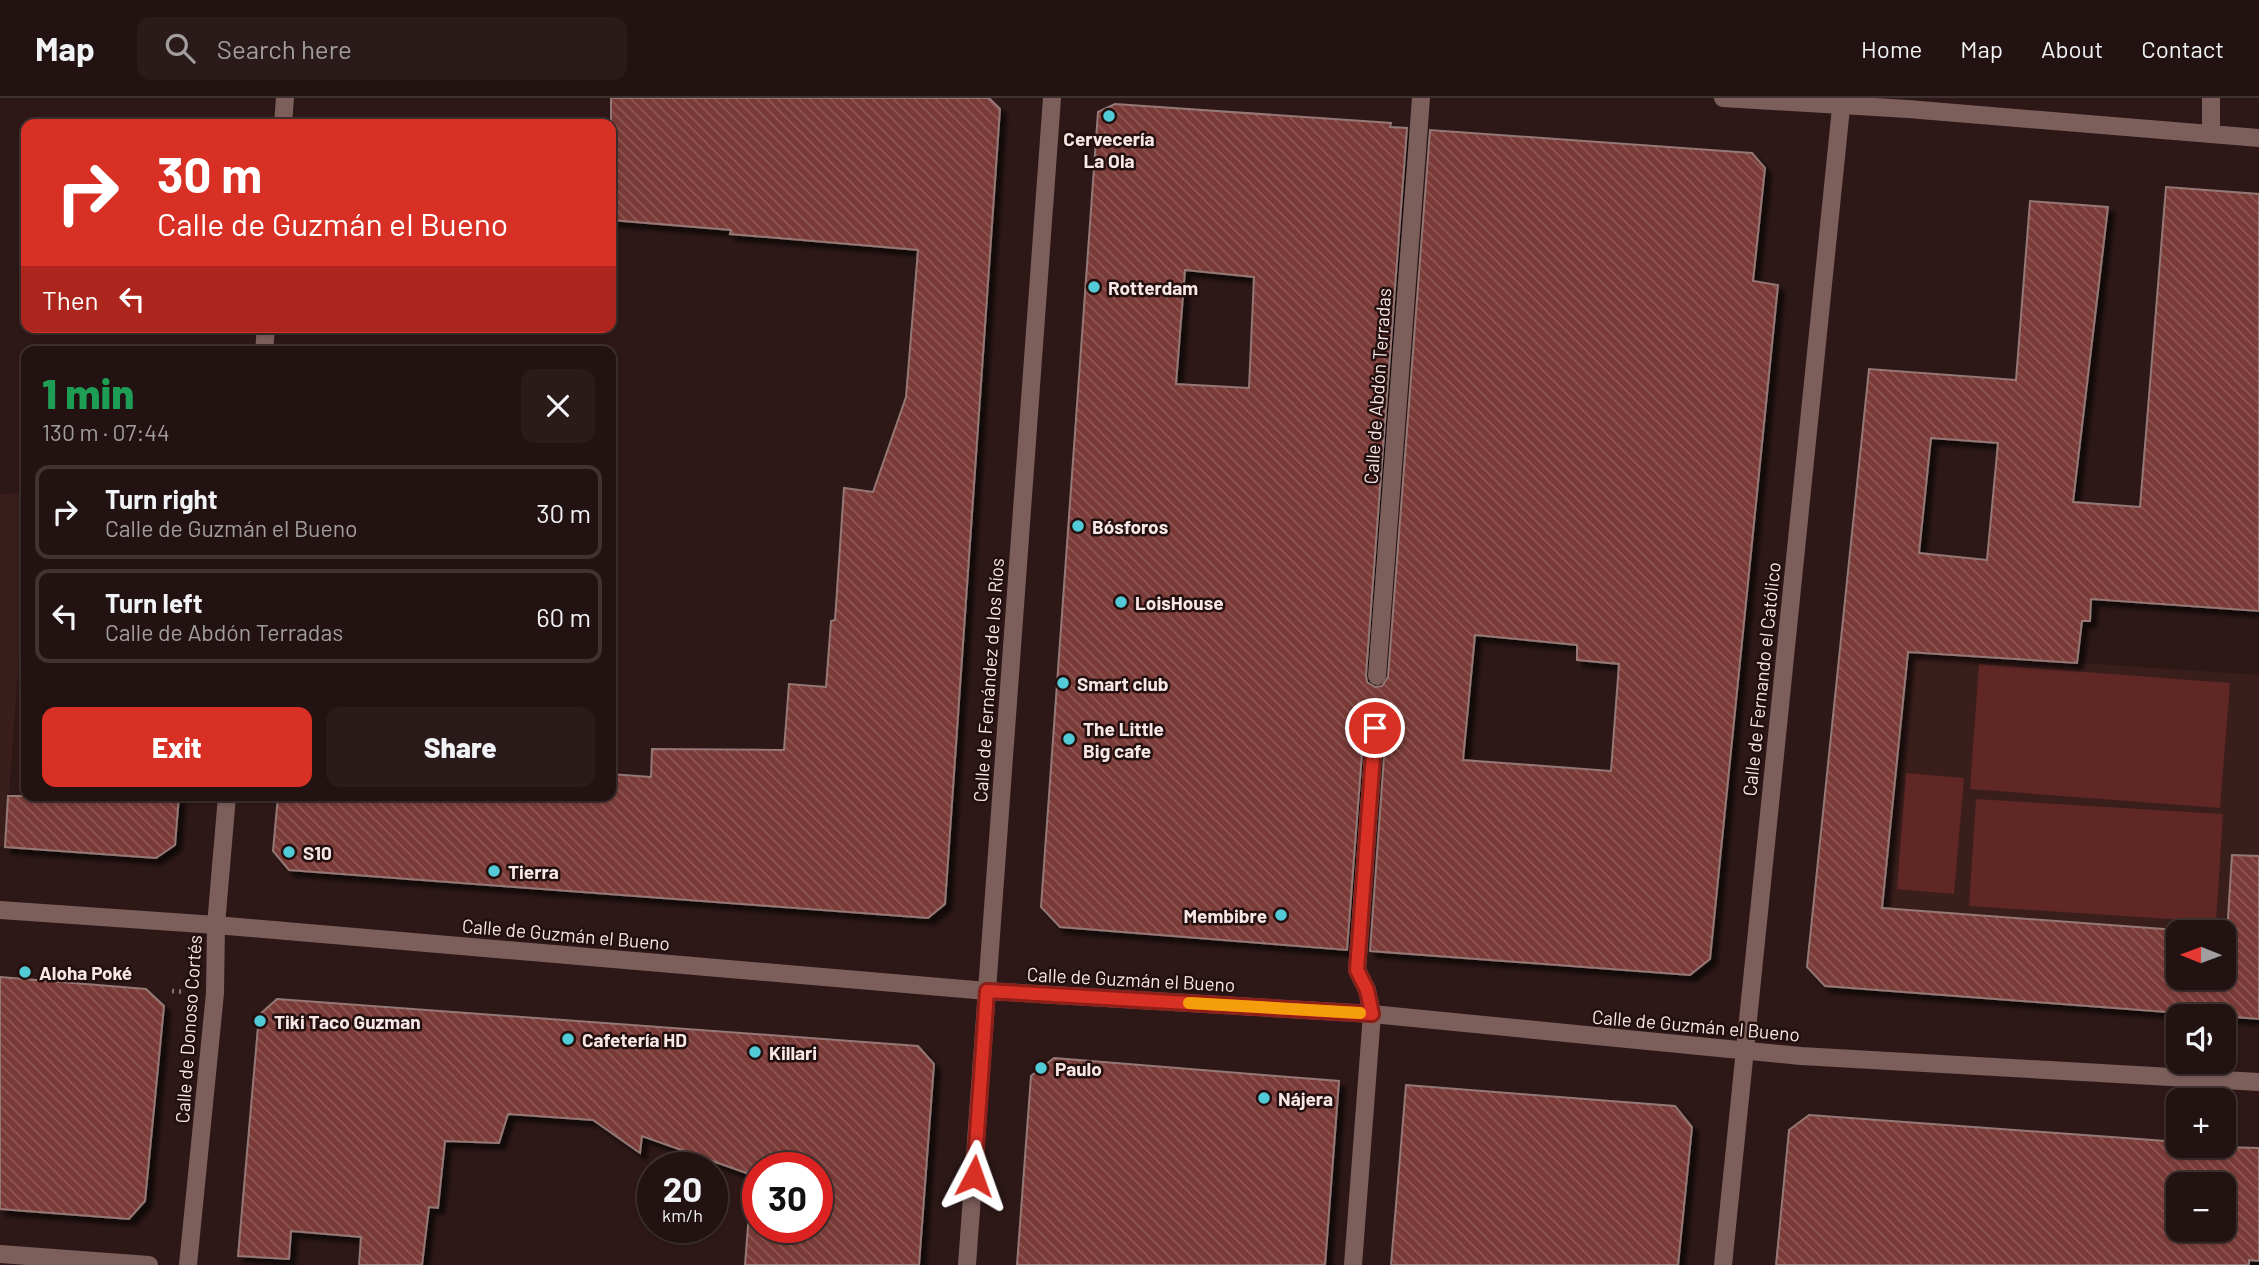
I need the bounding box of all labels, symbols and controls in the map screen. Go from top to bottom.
search box [137,17,627,80]
text: Map [35,28,95,68]
icon: search [161,29,199,67]
text: Search here [217,33,352,64]
text: Home [1861,34,1922,63]
text: Map [1960,34,2003,63]
text: About [2041,34,2103,63]
text: Contact [2141,34,2224,63]
marker: Cervecería La Ola [1101,108,1117,124]
place label: Cervecería La Ola [1063,127,1155,172]
text: 30 m [157,144,262,203]
icon: right [42,147,133,238]
text: Calle de Guzmán el Bueno [157,204,508,242]
place label: Rotterdam [1108,276,1198,299]
marker: Rotterdam [1086,279,1102,295]
icon: left [113,280,151,318]
text: Then [42,284,99,315]
street label: Calle de Abdón Terradas [1359,287,1395,485]
text: 1 min [42,367,134,417]
button: close [521,369,595,443]
text: 130 m · 07:44 [42,418,170,446]
text: Turn right [105,483,218,514]
icon: right [46,493,84,531]
text: 30 m [536,497,591,528]
text: Calle de Guzmán el Bueno [105,514,357,542]
place label: Bósforos [1092,515,1168,538]
marker: Bósforos [1070,518,1086,534]
street label: Calle de Fernández de los Ríos [968,557,1008,803]
street label: Calle de Fernando el Católico [1737,561,1785,797]
text: Turn left [105,587,203,618]
place label: LoisHouse [1135,591,1224,614]
marker: LoisHouse [1113,594,1129,610]
icon: left [46,597,84,635]
text: 60 m [536,601,591,632]
text: Calle de Abdón Terradas [105,618,343,646]
place label: Smart club [1077,672,1169,695]
marker: Smart club [1055,675,1071,691]
pin [1345,698,1405,758]
button: Exit [42,707,312,787]
button: Share [326,707,595,787]
icon: arrive [1356,709,1394,747]
place label: The Little Big cafe [1083,717,1164,762]
marker: The Little Big cafe [1061,731,1077,747]
place label: S10 [303,841,332,864]
marker: S10 [281,844,297,860]
place label: Tierra [508,860,559,883]
marker: Tierra [486,863,502,879]
place label: Membibre [1183,904,1267,927]
marker: Membibre [1273,907,1289,923]
street label: Calle de Guzmán el Bueno [461,913,671,955]
north arrow [2166,920,2236,990]
map controls [2166,920,2236,1242]
street label: Calle de Donoso Cortés [170,934,206,1124]
place label: Aloha Poké [39,961,132,984]
street label: Calle de Guzmán el Bueno [1026,962,1236,996]
marker: Aloha Poké [17,964,33,980]
street label: Calle de Guzmán el Bueno [1591,1004,1801,1046]
button: sound [2166,1004,2236,1074]
place label: Tiki Taco Guzman [274,1010,421,1033]
marker: Tiki Taco Guzman [252,1013,268,1029]
place label: Cafetería HD [582,1028,687,1051]
marker: Cafetería HD [560,1031,576,1047]
place label: Killari [769,1041,817,1064]
marker: Killari [747,1044,763,1060]
place label: Paulo [1055,1057,1102,1080]
marker: Paulo [1033,1060,1049,1076]
place label: Nájera [1278,1087,1333,1110]
button: + [2166,1088,2236,1158]
marker: Nájera [1256,1090,1272,1106]
position arrow [937,1139,1011,1213]
speed limit sign: 30 [742,1152,833,1243]
text: 20 [663,1167,702,1209]
button: − [2166,1172,2236,1242]
text: km/h [662,1204,703,1226]

